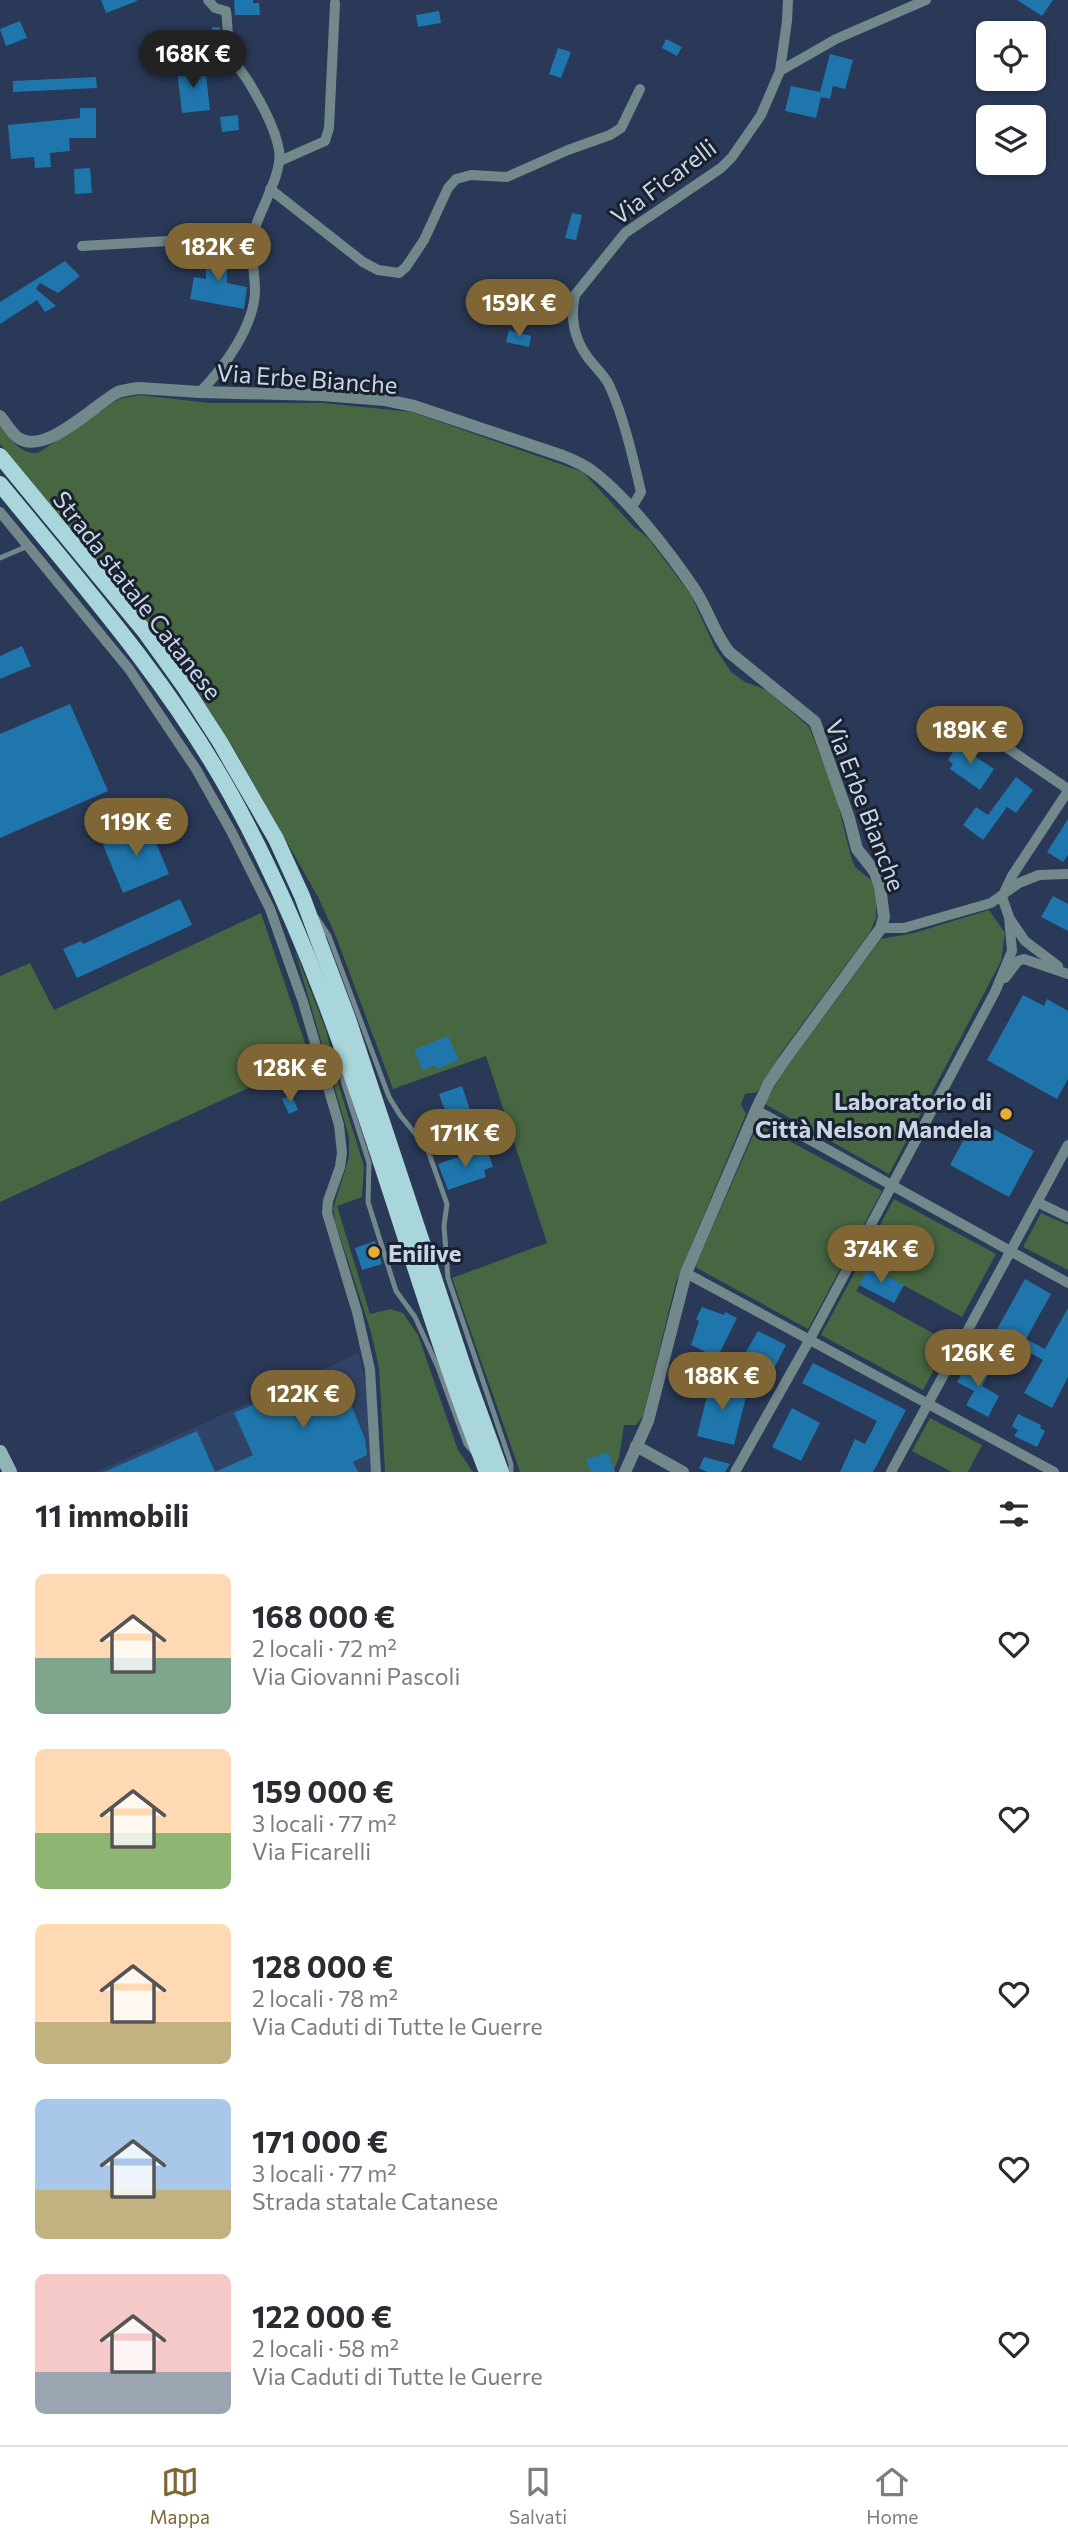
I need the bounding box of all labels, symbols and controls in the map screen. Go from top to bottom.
map controls [976,21,1046,175]
button: locate [976,21,1046,91]
pin: 168K € [136,31,250,90]
text: 168K € [155,39,231,67]
button: layers [976,105,1046,175]
street label: Via Ficarelli [605,132,721,230]
pin: 182K € [161,224,275,283]
text: 182K € [181,232,255,260]
pin: 159K € [462,280,576,339]
text: 159K € [482,288,556,316]
street label: Via Erbe Bianche [216,357,398,399]
street label: Strada statale Catanese [47,485,229,705]
pin: 189K € [913,706,1027,766]
street label: Via Erbe Bianche [820,715,912,895]
text: 189K € [932,715,1008,743]
pin: 119K € [79,798,193,858]
text: 119K € [100,807,172,835]
pin: 128K € [233,1044,347,1104]
text: 128K € [253,1053,327,1081]
place label: Laboratorio di Città Nelson Mandela [755,1086,992,1143]
marker: Laboratorio di Città Nelson Mandela [998,1106,1014,1122]
pin: 171K € [408,1110,522,1169]
text: 171K € [430,1118,500,1146]
pin: 374K € [824,1226,938,1285]
text: 374K € [843,1234,919,1262]
place label: Enilive [388,1238,461,1267]
marker: Enilive [366,1244,382,1260]
pin: 126K € [921,1330,1035,1389]
text: 126K € [941,1338,1015,1366]
pin: 188K € [665,1352,779,1412]
text: 188K € [684,1361,760,1389]
pin: 122K € [246,1370,360,1430]
text: 122K € [266,1379,340,1407]
icon: filters [995,1495,1033,1533]
text: 11 immobili [35,1496,189,1533]
text: 168 000 € [252,1597,395,1634]
icon: home [91,1602,175,1686]
icon: heart [995,1625,1033,1663]
text: 2 locali · 72 m² [252,1634,397,1662]
text: Via Giovanni Pascoli [252,1662,460,1690]
text: 159 000 € [252,1772,394,1809]
icon: home [91,1777,175,1861]
icon: heart [995,1800,1033,1838]
text: 3 locali · 77 m² [252,1809,397,1837]
text: Via Ficarelli [252,1837,371,1865]
text: 128 000 € [252,1947,393,1984]
icon: home [91,1952,175,2036]
icon: heart [995,1975,1033,2013]
text: 2 locali · 78 m² [252,1984,398,2012]
text: Via Caduti di Tutte le Guerre [252,2012,543,2040]
text: 171 000 € [252,2122,388,2159]
icon: home [91,2127,175,2211]
icon: heart [995,2150,1033,2188]
text: 3 locali · 77 m² [252,2159,397,2187]
text: Strada statale Catanese [252,2187,498,2215]
text: 122 000 € [252,2297,392,2334]
icon: home [91,2302,175,2386]
icon: heart [995,2325,1033,2363]
text: 2 locali · 58 m² [252,2334,399,2362]
text: Via Caduti di Tutte le Guerre [252,2362,543,2390]
tab: Mappa [150,2463,210,2528]
tab: Salvati [509,2463,567,2528]
tab: Home [866,2463,918,2528]

